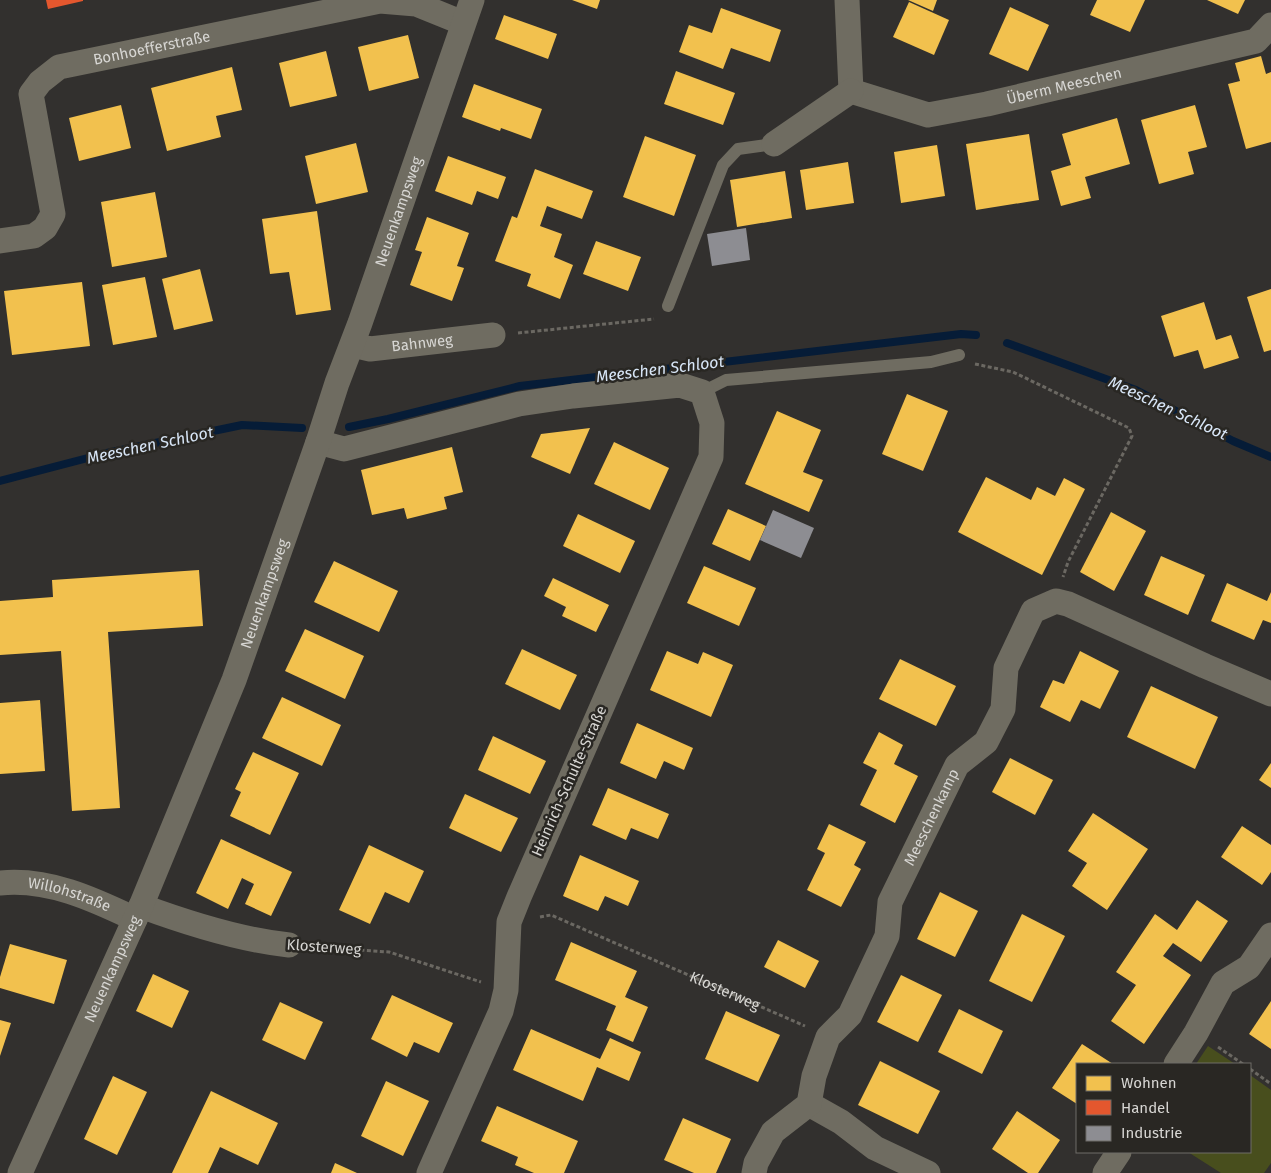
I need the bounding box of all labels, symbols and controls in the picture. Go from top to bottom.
street label: Bonhoefferstraße [92,27,212,69]
street label: Überm Meeschen [1005,64,1124,108]
street label: Neuenkampsweg [371,154,426,269]
street label: Bahnweg [391,331,454,355]
water label: Meeschen Schloot [595,352,725,386]
water label: Meeschen Schloot [1106,372,1231,444]
water label: Meeschen Schloot [85,422,215,468]
street label: Neuenkampsweg [237,536,292,651]
street label: Heinrich-Schulte-Straße [528,703,610,859]
street label: Meeschenkamp [900,766,963,868]
street label: Willohstraße [27,874,114,916]
street label: Neuenkampsweg [80,913,145,1025]
street label: Klosterweg [286,935,362,959]
street label: Klosterweg [687,968,763,1014]
legend [1076,1063,1251,1153]
text: Wohnen [1121,1074,1177,1092]
text: Handel [1121,1099,1170,1117]
text: Industrie [1121,1124,1183,1142]

